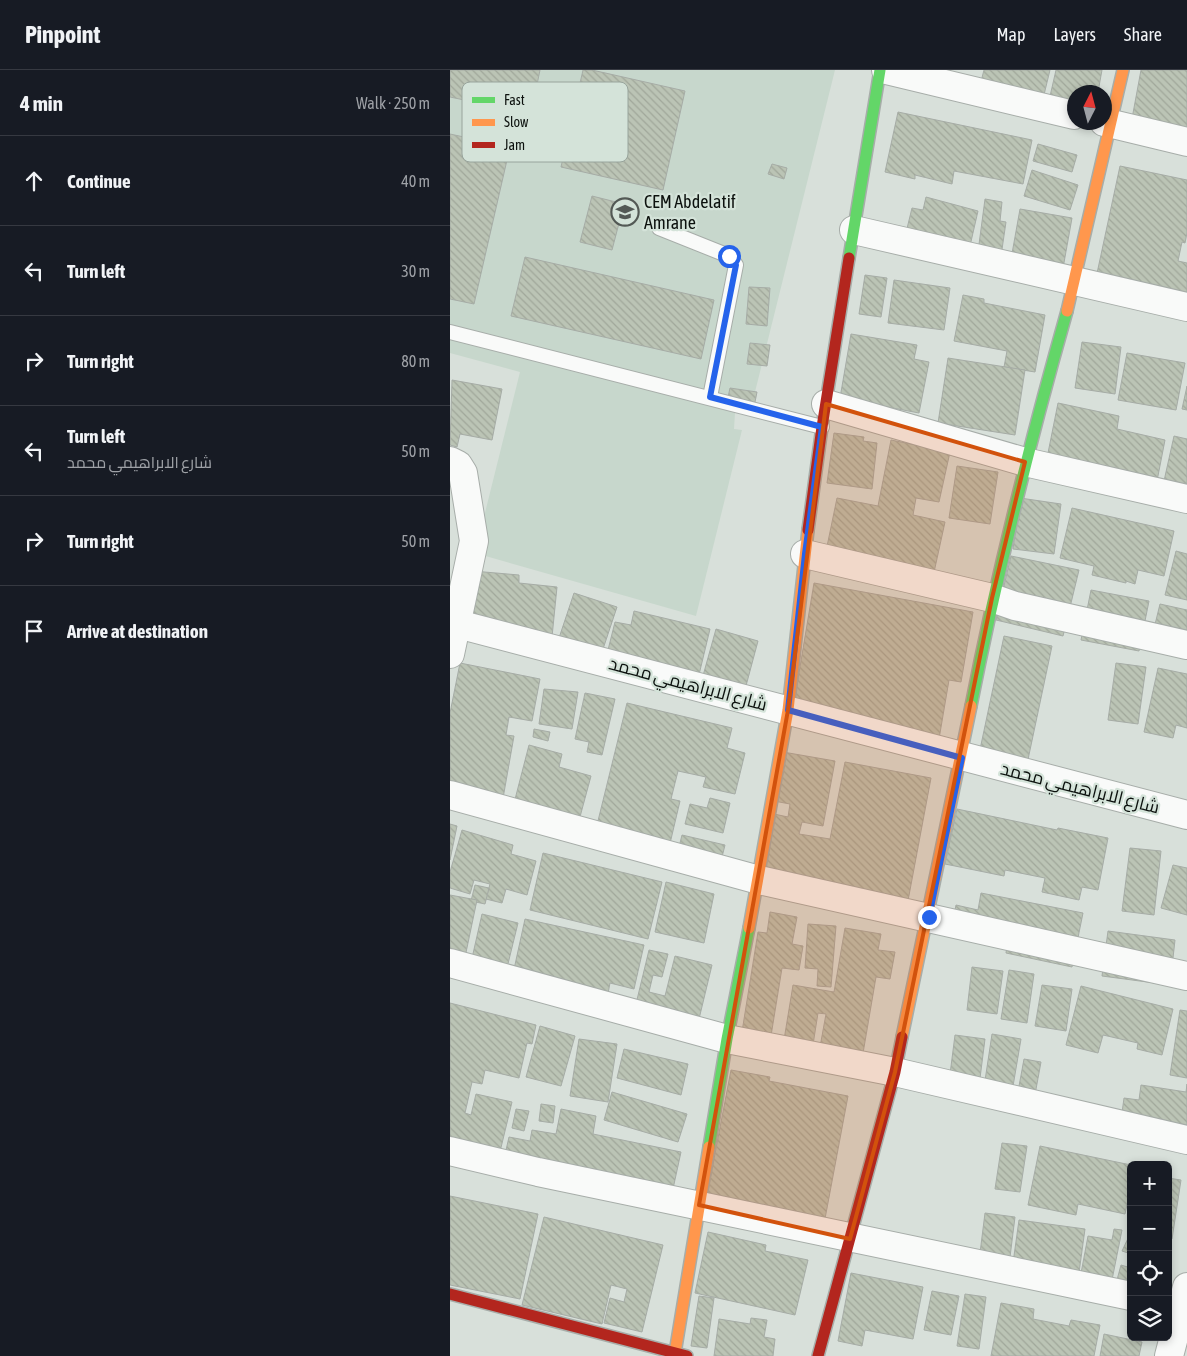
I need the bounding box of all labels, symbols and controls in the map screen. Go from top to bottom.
text: Pinpoint [25,21,100,48]
text: Map [996,24,1025,45]
text: Layers [1053,24,1096,45]
text: Share [1124,24,1162,45]
legend [462,82,628,162]
north arrow [1067,85,1112,130]
text: 4 min [20,91,63,115]
text: Fast [504,92,525,108]
text: Walk · 250 m [356,94,430,112]
text: Slow [504,114,529,130]
text: Jam [504,137,525,153]
icon: ahead [20,167,48,195]
text: Continue [67,170,131,192]
text: 40 m [401,172,430,190]
place label: CEM Abdelatif Amrane [644,191,736,233]
school or university icon: CEM Abdelatif Amrane [610,197,640,227]
route start [718,245,741,268]
icon: left [20,257,48,285]
text: Turn left [67,260,125,282]
text: 30 m [401,262,430,280]
icon: right [20,347,48,375]
text: Turn right [67,350,134,372]
text: 80 m [401,352,430,370]
text: Turn left [67,425,125,447]
icon: left [20,437,48,465]
text: 50 m [401,442,430,460]
text: شارع الابراهيمي محمد [67,453,212,471]
icon: right [20,527,48,555]
text: Turn right [67,530,134,552]
text: 50 m [401,532,430,550]
icon: arrive [20,617,48,645]
text: Arrive at destination [67,620,208,642]
street label: شارع الابراهيمي محمد [606,652,770,719]
street label: شارع الابراهيمي محمد [997,758,1162,821]
route end [918,906,941,929]
map controls [1127,1161,1172,1341]
button: + [1127,1161,1172,1206]
button: − [1127,1206,1172,1251]
button: locate [1127,1251,1172,1296]
button: layers [1127,1296,1172,1341]

